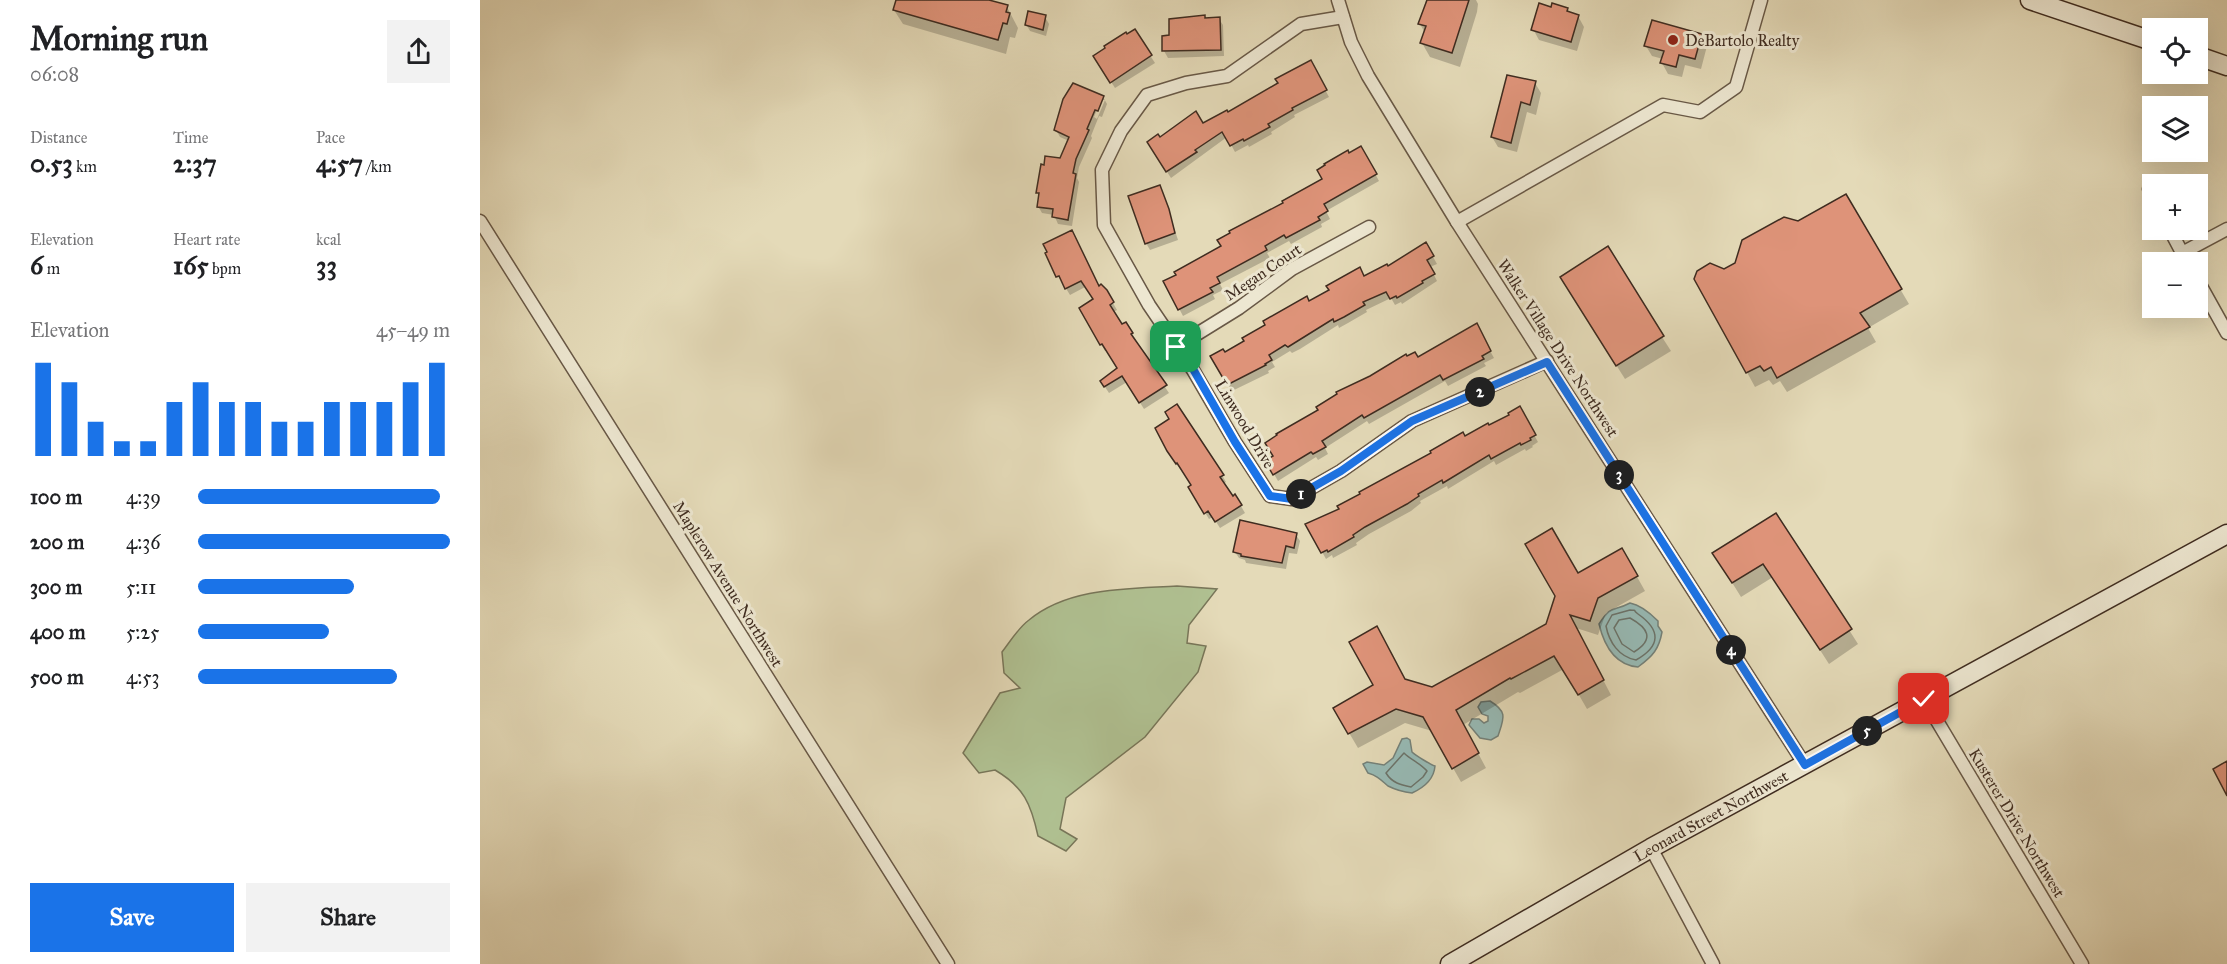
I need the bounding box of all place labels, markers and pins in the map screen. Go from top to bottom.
place label: DeBartolo Realty [1685,31,1800,50]
marker: DeBartolo Realty [1666,33,1680,47]
pin [1150,321,1201,372]
pin: 2 [1465,377,1495,407]
pin: 3 [1604,460,1634,490]
pin: 1 [1286,479,1316,509]
pin: 4 [1716,635,1746,665]
pin [1898,673,1949,724]
pin: 5 [1852,716,1882,746]

